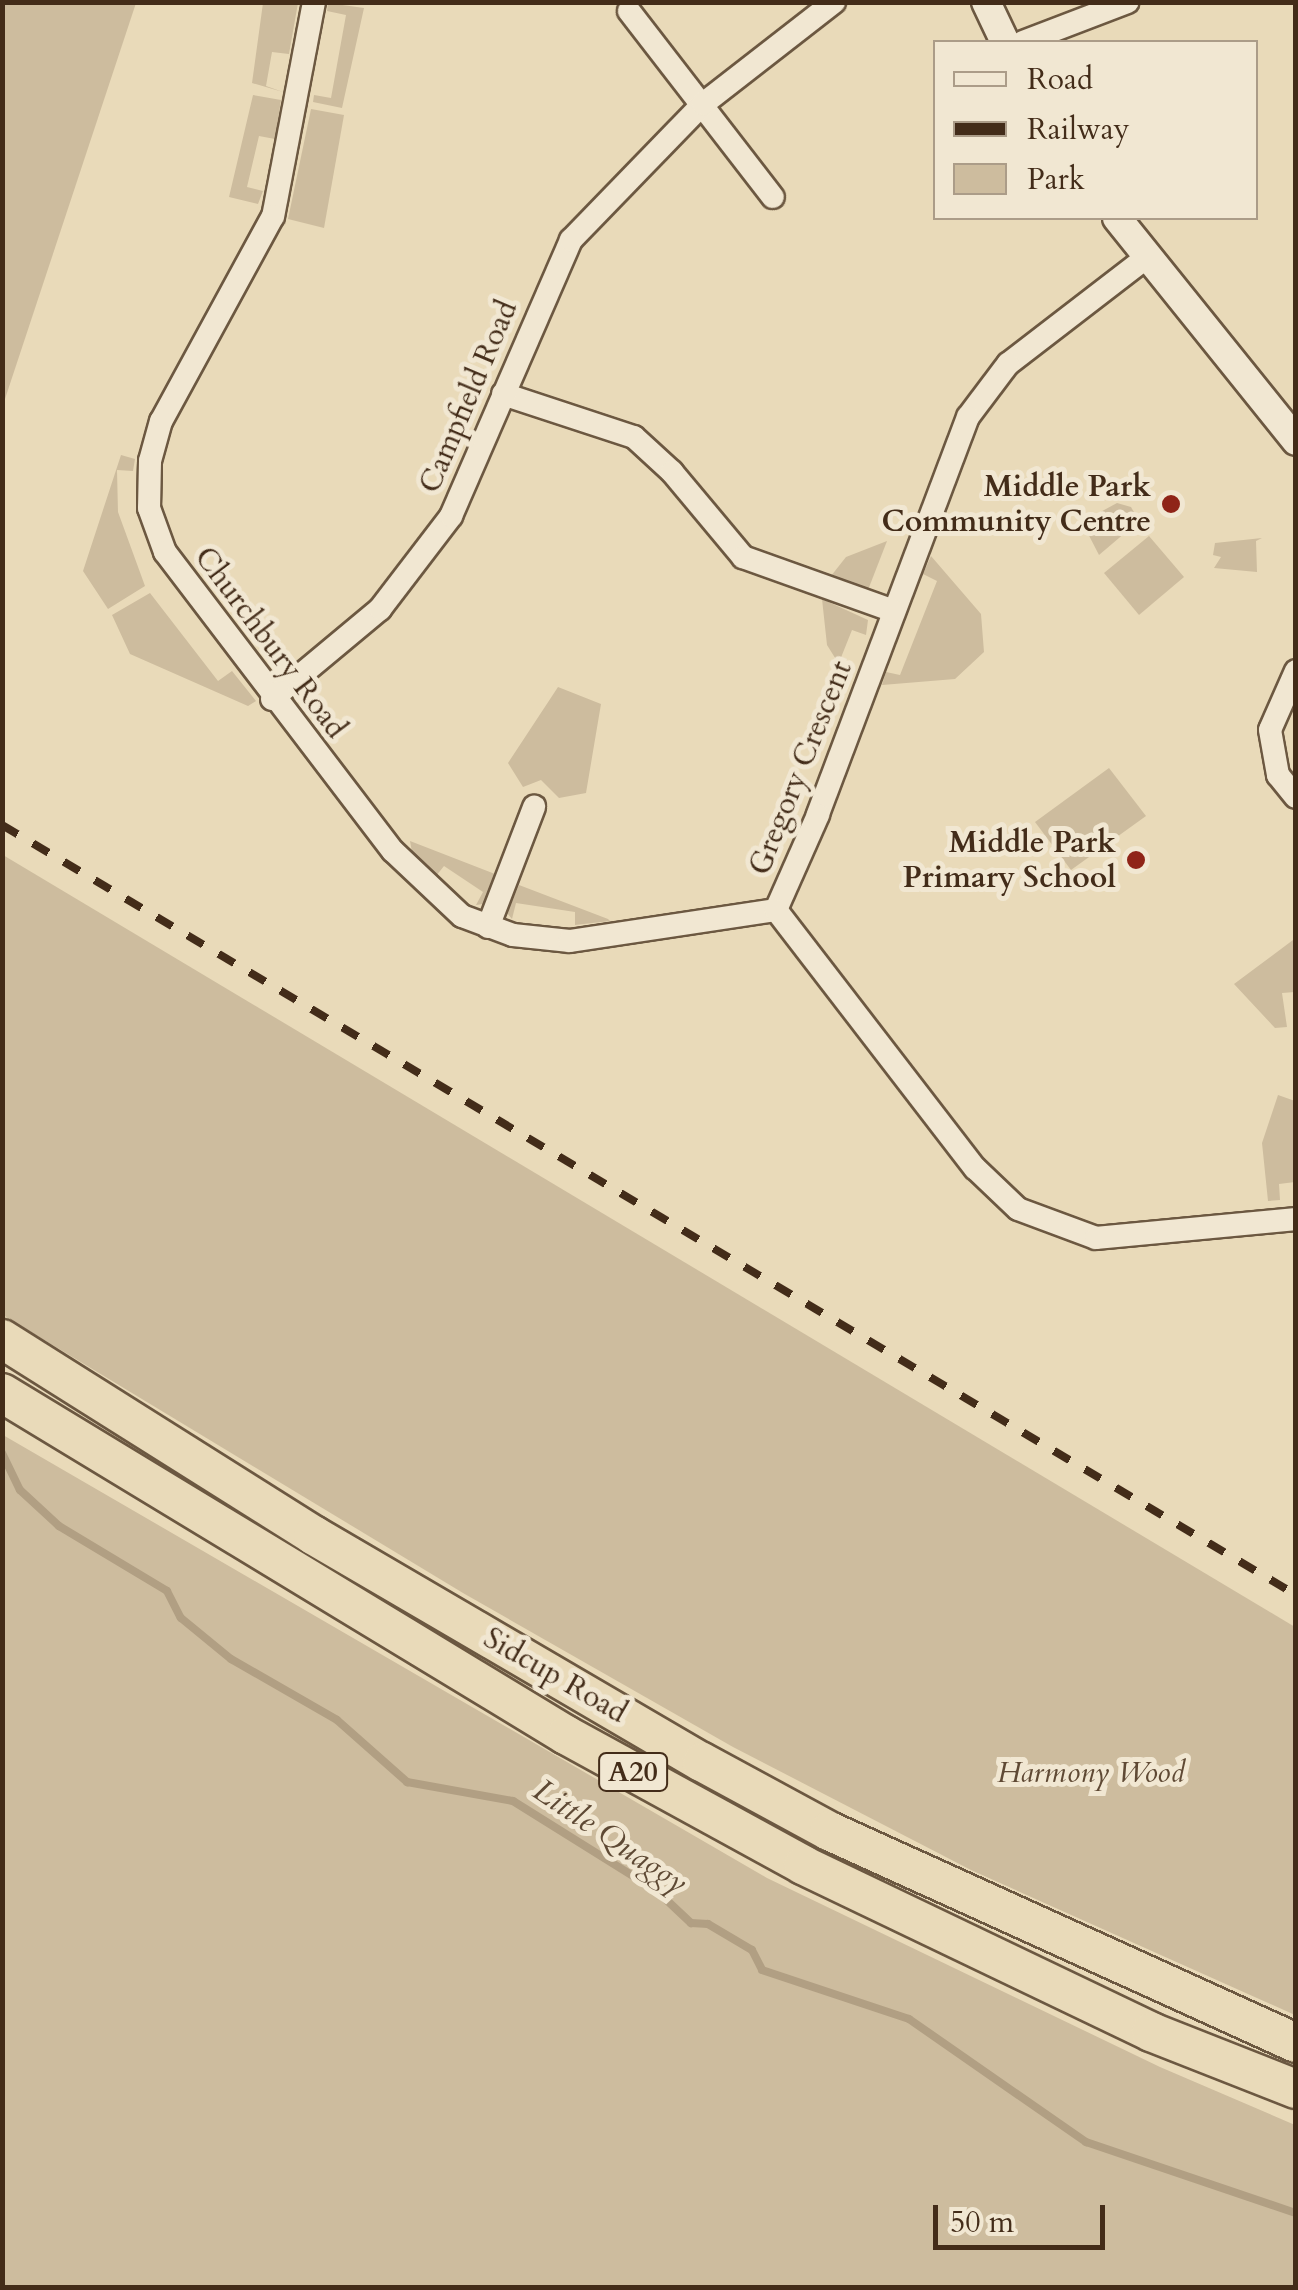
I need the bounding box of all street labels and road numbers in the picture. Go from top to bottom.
street label: Campfield Road [412,295,526,499]
street label: Churchbury Road [186,540,354,746]
street label: Gregory Crescent [742,656,860,880]
street label: Sidcup Road [477,1621,633,1731]
road number: A20 [598,1749,668,1795]

